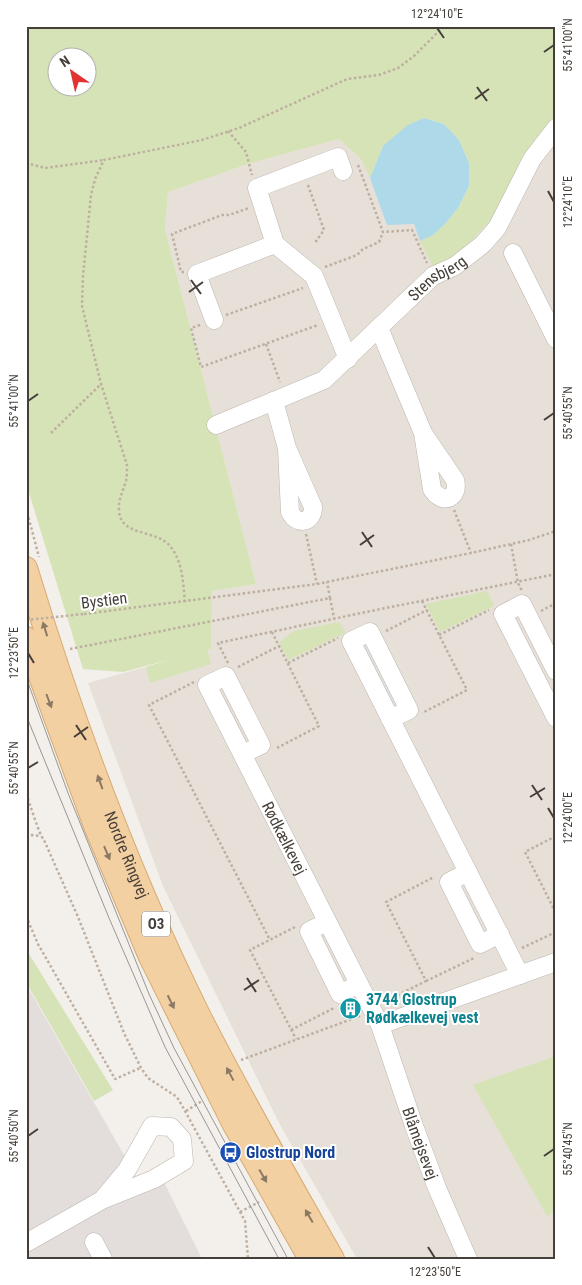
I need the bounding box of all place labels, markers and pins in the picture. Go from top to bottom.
place label: 3744 Glostrup Rødkælkevej vest [366,990,478,1027]
building icon: 3744 Glostrup Rødkælkevej vest [338,996,362,1020]
bus stop icon: Glostrup Nord [218,1140,242,1164]
place label: Glostrup Nord [246,1143,335,1162]

